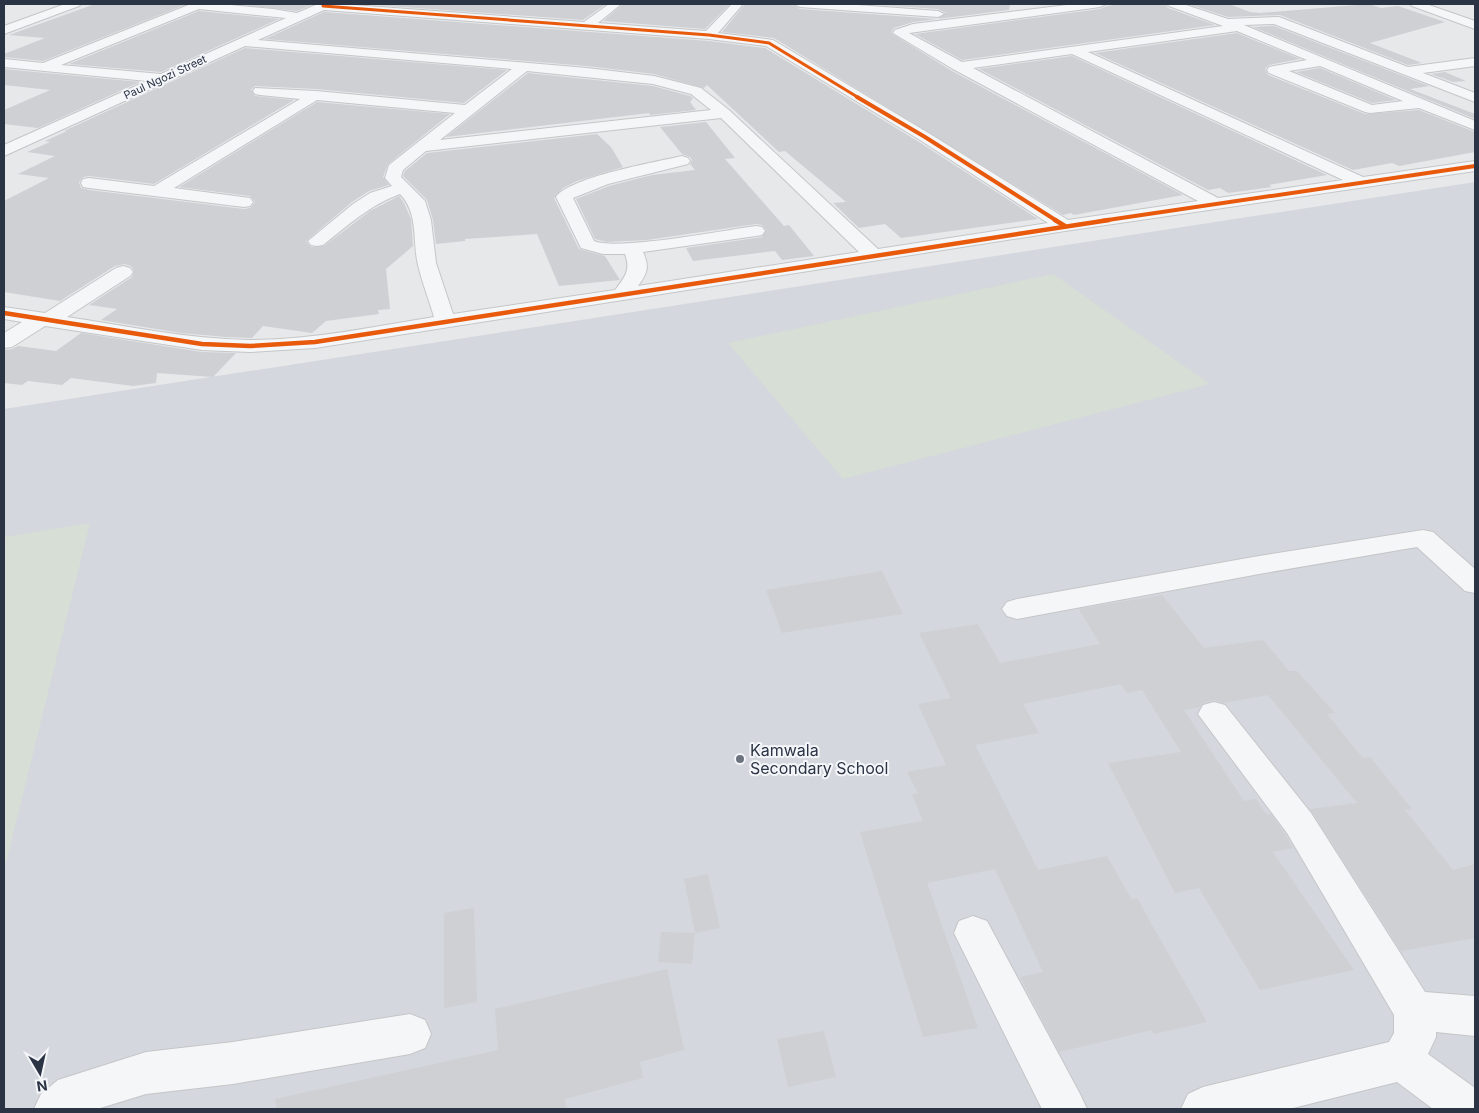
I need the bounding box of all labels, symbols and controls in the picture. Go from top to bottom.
street label: Paul Ngozi Street [121,52,209,102]
place label: Kamwala Secondary School [750,740,888,778]
marker: Kamwala Secondary School [734,753,746,765]
north arrow [15,1048,65,1098]
text: N [36,1077,49,1096]

